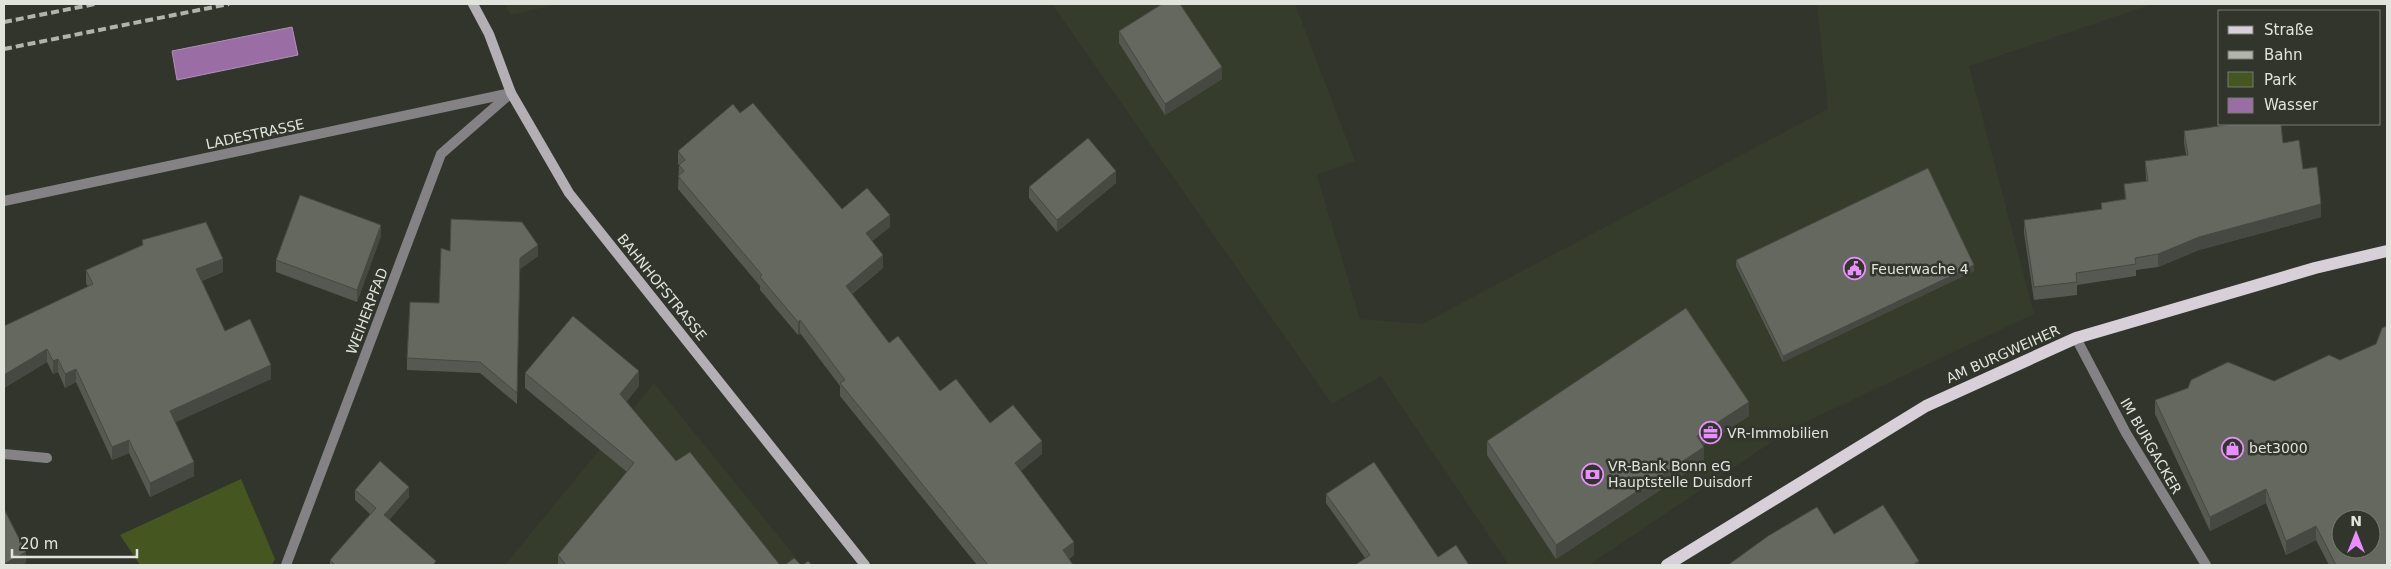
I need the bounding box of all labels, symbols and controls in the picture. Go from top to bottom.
legend [2218,10,2381,125]
text: Straße [2264,21,2313,39]
text: Bahn [2264,46,2303,64]
text: Park [2264,71,2297,89]
text: Wasser [2264,96,2319,114]
street label: LADESTRASSE [204,116,306,152]
street label: BAHNHOFSTRASSE [614,231,710,343]
public building icon: Feuerwache 4 [1843,257,1867,281]
place label: Feuerwache 4 [1871,261,1969,277]
street label: WEIHERPFAD [343,265,391,357]
street label: AM BURGWEIHER [1944,322,2062,386]
street label: IM BURGACKER [2117,395,2185,497]
office icon: VR-Immobilien [1699,421,1723,445]
place label: VR-Immobilien [1727,425,1829,441]
shop icon: bet3000 [2221,436,2245,460]
place label: bet3000 [2249,440,2308,456]
place label: VR-Bank Bonn eG Hauptstelle Duisdorf [1608,458,1753,490]
bank icon: VR-Bank Bonn eG Hauptstelle Duisdorf [1580,462,1604,486]
north arrow [2331,509,2381,559]
text: N [2350,513,2362,529]
scale bar [12,526,138,558]
text: 20 m [20,535,58,553]

